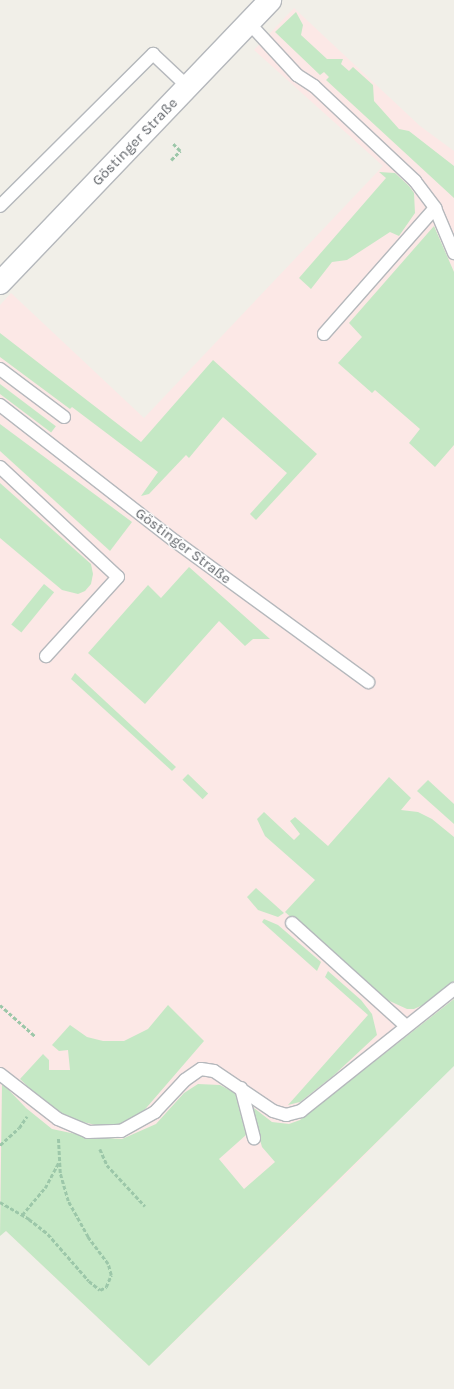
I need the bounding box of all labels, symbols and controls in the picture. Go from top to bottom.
street label: Göstinger Straße [88,94,182,190]
street label: Göstinger Straße [132,504,234,588]

